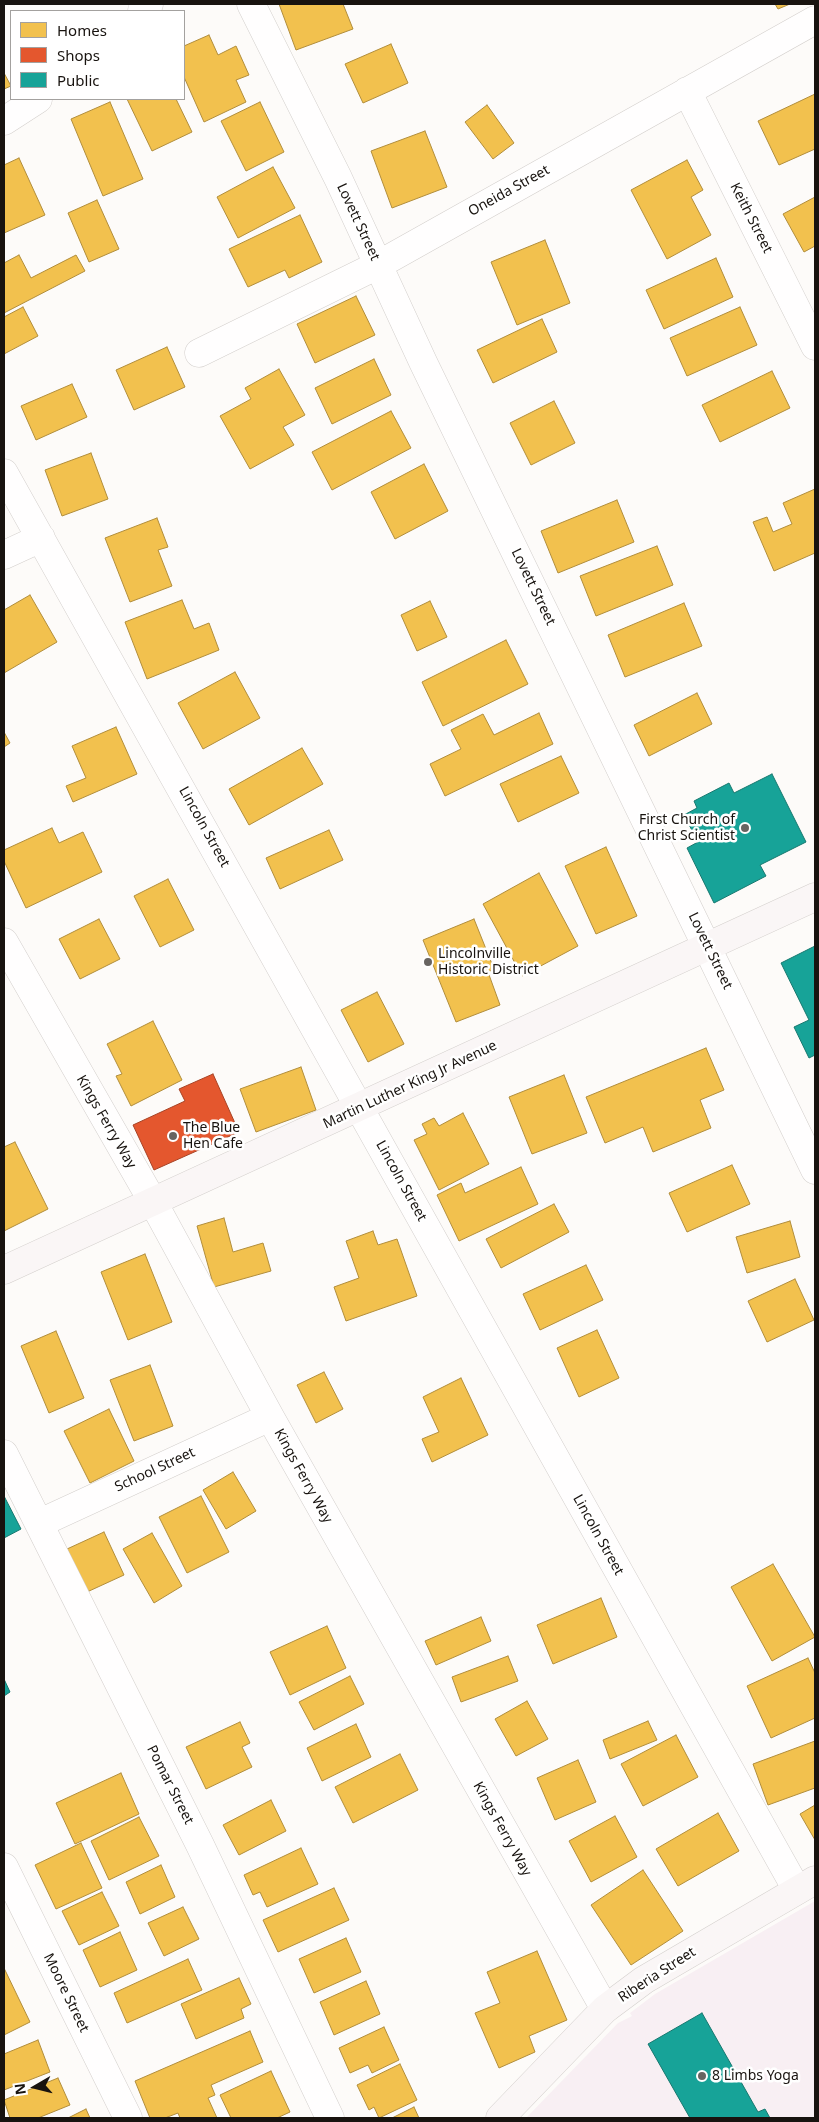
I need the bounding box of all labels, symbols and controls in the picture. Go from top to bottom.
legend [10,10,185,100]
text: Homes [57,20,107,40]
text: Shops [57,45,100,65]
text: Public [57,70,100,90]
street label: Oneida Street [465,162,553,220]
street label: Keith Street [726,180,776,256]
street label: Lovett Street [333,181,383,263]
street label: Lovett Street [507,546,559,628]
street label: Lincoln Street [175,784,233,870]
place label: First Church of Christ Scientist [638,812,735,844]
marker: First Church of Christ Scientist [739,822,751,834]
street label: Lovett Street [684,910,736,992]
place label: Lincolnville Historic District [438,946,539,979]
marker: Lincolnville Historic District [422,956,434,968]
street label: Martin Luther King Jr Avenue [320,1037,500,1133]
street label: Kings Ferry Way [72,1072,140,1172]
place label: The Blue Hen Cafe [183,1120,243,1152]
marker: The Blue Hen Cafe [167,1130,179,1142]
street label: Lincoln Street [372,1138,430,1224]
street label: Kings Ferry Way [270,1426,336,1526]
street label: School Street [112,1444,198,1496]
street label: Lincoln Street [569,1492,627,1578]
street label: Pomar Street [143,1743,197,1827]
street label: Kings Ferry Way [469,1779,535,1879]
street label: Riberia Street [615,1944,699,2006]
street label: Moore Street [40,1951,92,2035]
north arrow [10,2062,60,2112]
place label: 8 Limbs Yoga [712,2068,799,2084]
marker: 8 Limbs Yoga [696,2070,708,2082]
text: N [9,2082,30,2096]

